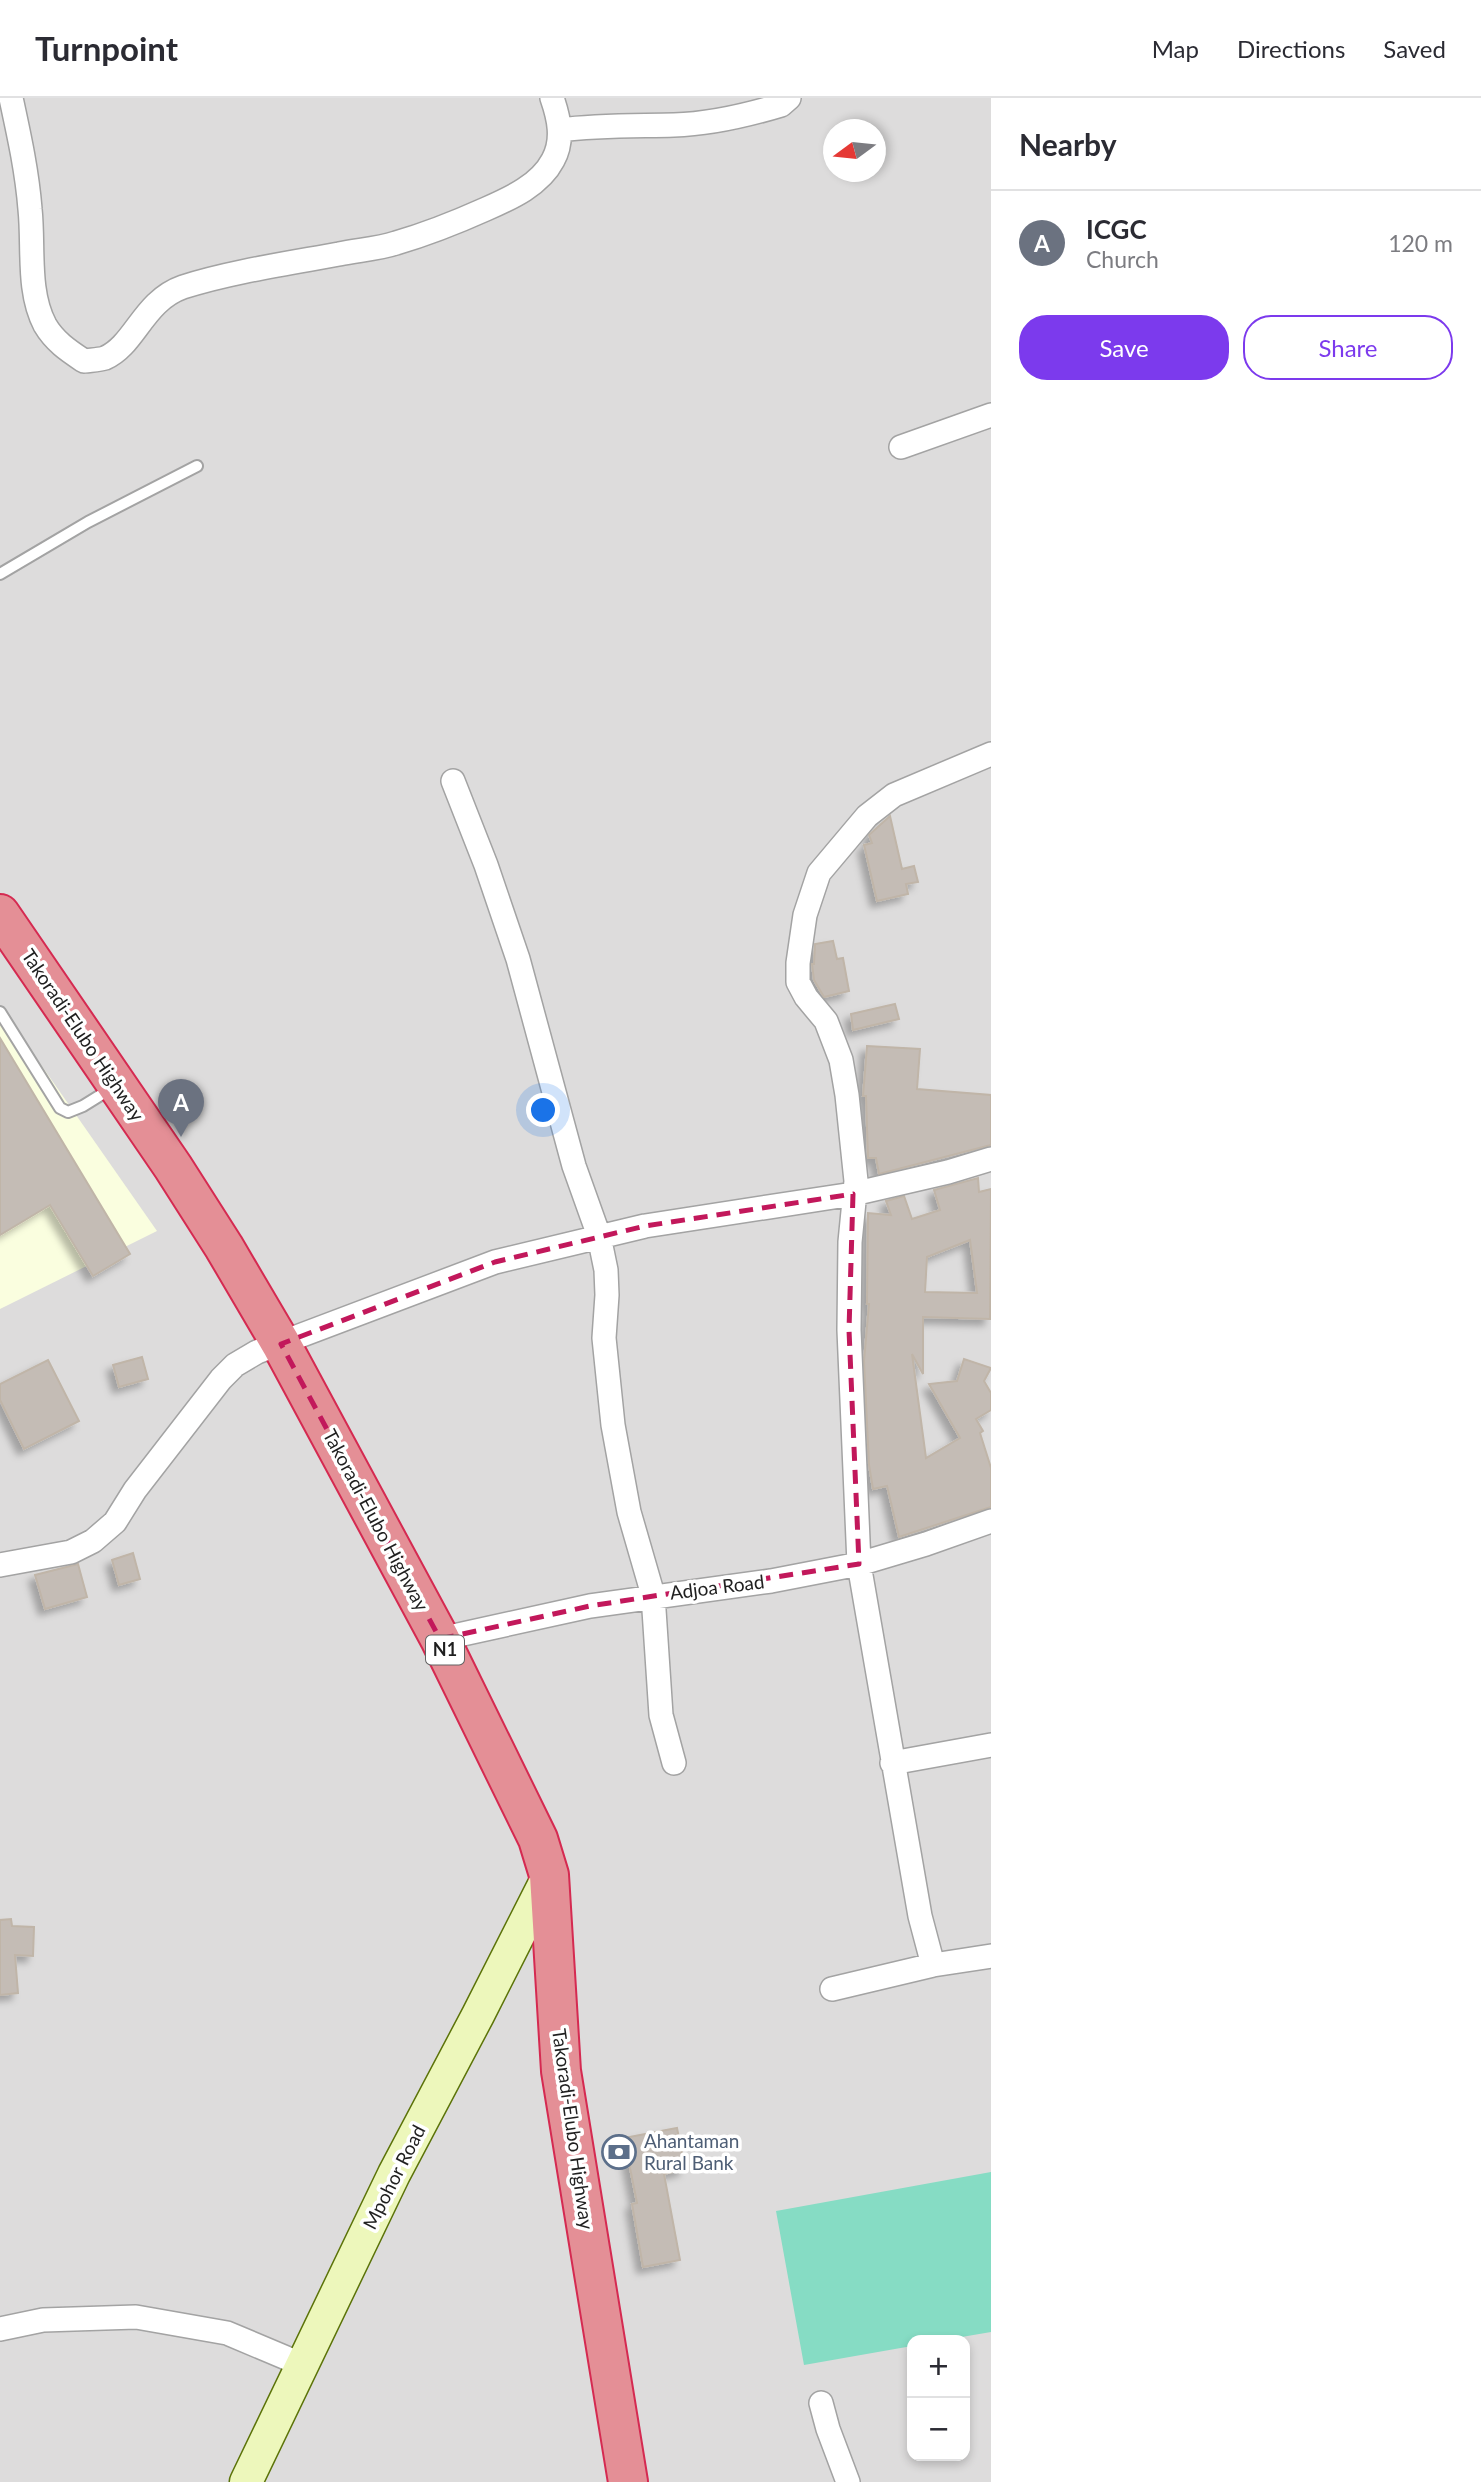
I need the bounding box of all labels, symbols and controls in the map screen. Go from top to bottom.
text: Turnpoint [35,28,178,68]
text: Map [1152,34,1199,63]
text: Directions [1237,34,1345,63]
text: Saved [1383,34,1446,63]
north arrow [823,119,886,182]
text: Nearby [1019,126,1117,162]
text: ICGC [1086,213,1147,245]
text: A [1034,229,1050,257]
text: 120 m [1388,229,1453,257]
text: Church [1086,245,1159,273]
button: Save [1019,315,1229,380]
button: Share [1243,315,1453,380]
street label: Takoradi-Elubo Highway [17,944,150,1125]
pin: A [158,1079,204,1137]
your location [526,1093,560,1127]
street label: Takoradi-Elubo Highway [319,1425,434,1615]
street label: Adjoa Road [668,1569,766,1604]
road number: N1 [426,1636,464,1665]
street label: Takoradi-Elubo Highway [548,2027,599,2231]
street label: Mpohor Road [357,2121,430,2233]
place label: Ahantaman Rural Bank [644,2129,739,2174]
bank icon: Ahantaman Rural Bank [600,2133,638,2171]
map controls [907,2335,970,2461]
button: + [907,2335,970,2398]
button: − [907,2398,970,2461]

